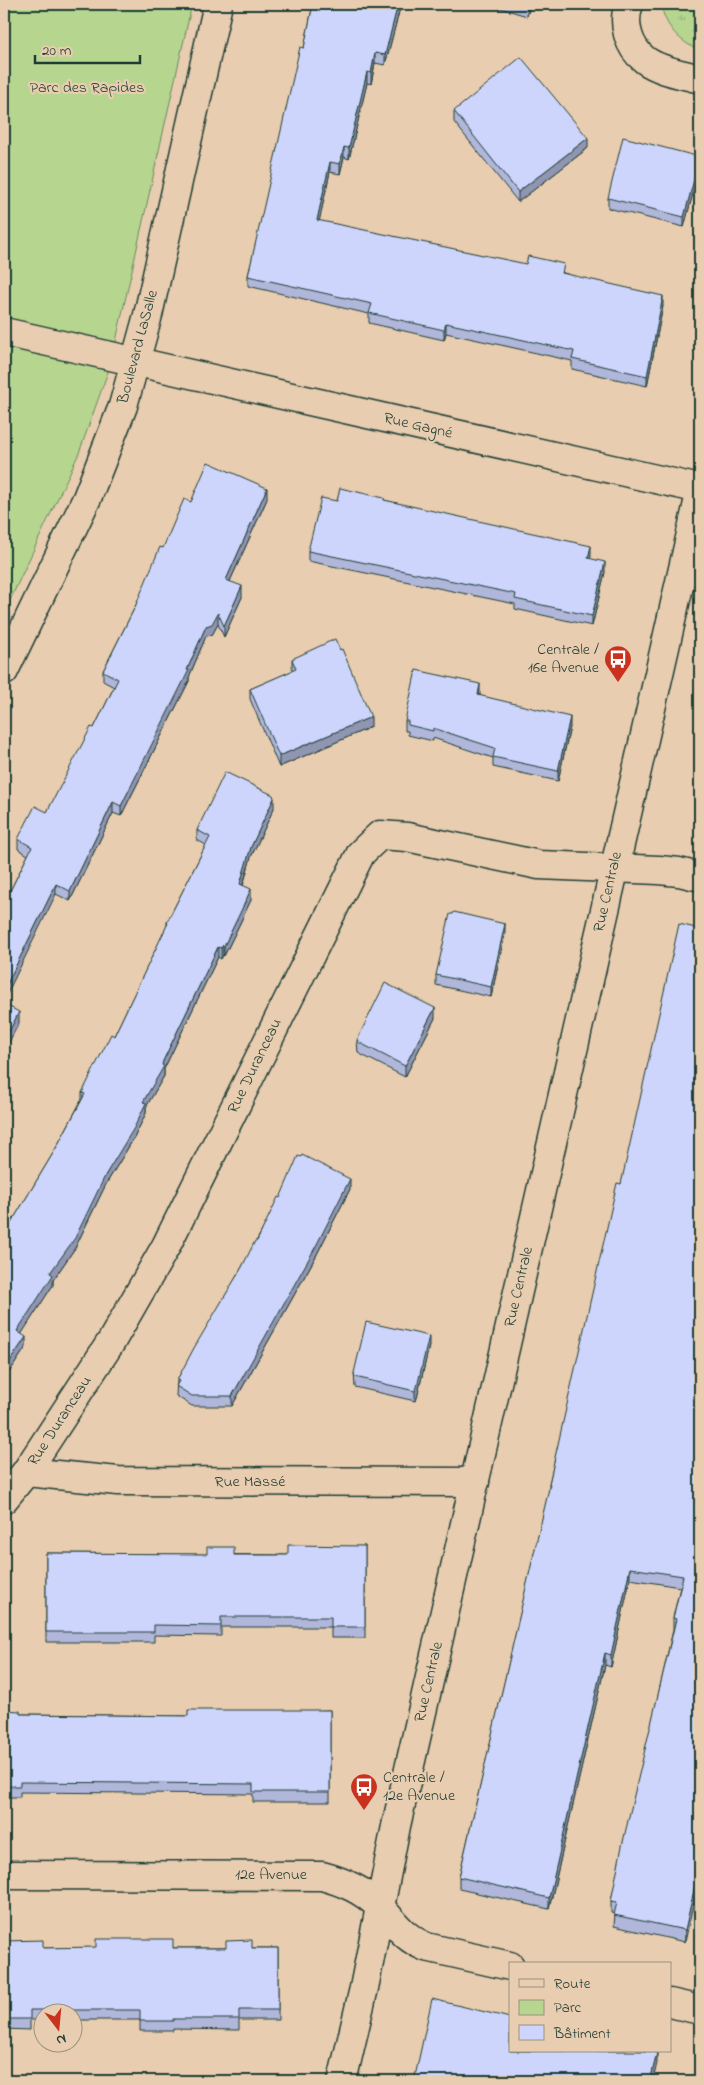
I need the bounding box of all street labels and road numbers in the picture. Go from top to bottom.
street label: Boulevard LaSalle [111,287,165,408]
street label: Rue Gagné [381,406,456,446]
street label: Rue Centrale [587,849,629,935]
street label: Rue Duranceau [222,1014,288,1118]
street label: Rue Centrale [498,1244,540,1330]
street label: Rue Duranceau [22,1371,98,1471]
street label: Rue Massé [215,1470,286,1494]
street label: Rue Centrale [408,1639,450,1725]
street label: 12e Avenue [235,1863,308,1887]

